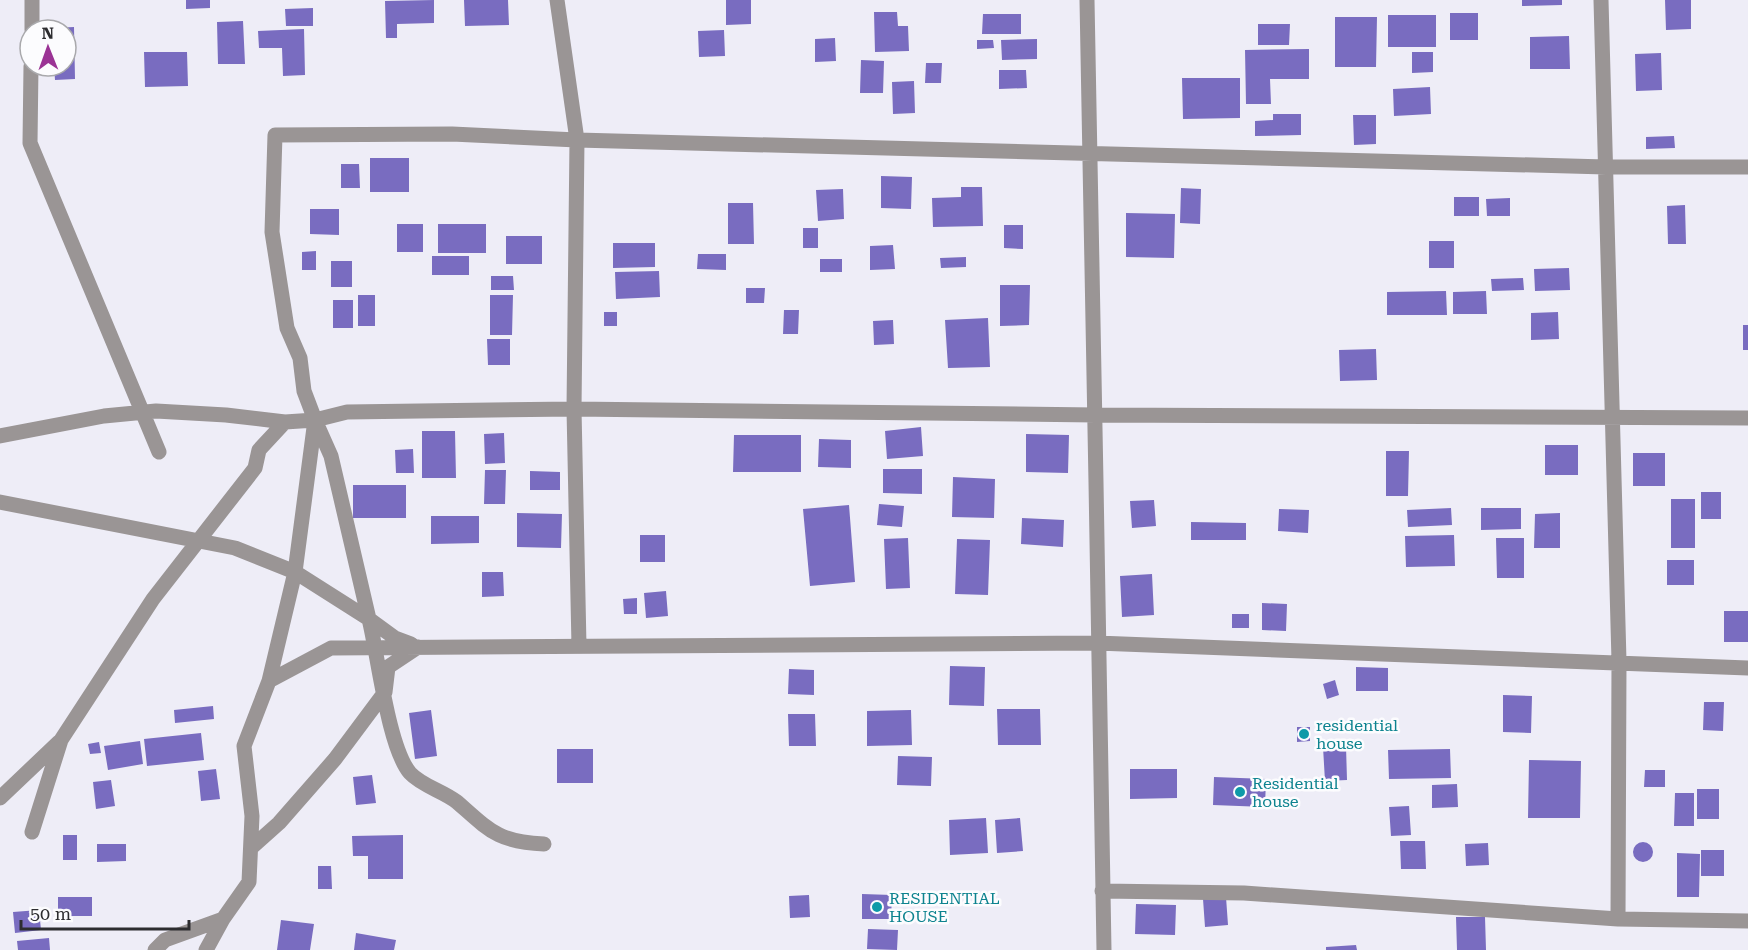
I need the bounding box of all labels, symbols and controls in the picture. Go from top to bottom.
north arrow [18,18,78,78]
text: N [41,24,54,43]
place label: residential house [1316,716,1398,753]
marker: residential house [1297,727,1311,741]
place label: Residential house [1252,774,1338,811]
marker: Residential house [1233,785,1247,799]
place label: RESIDENTIAL HOUSE [889,889,1000,926]
scale bar [21,893,189,931]
marker: RESIDENTIAL HOUSE [870,900,884,914]
text: 50 m [30,903,71,924]

